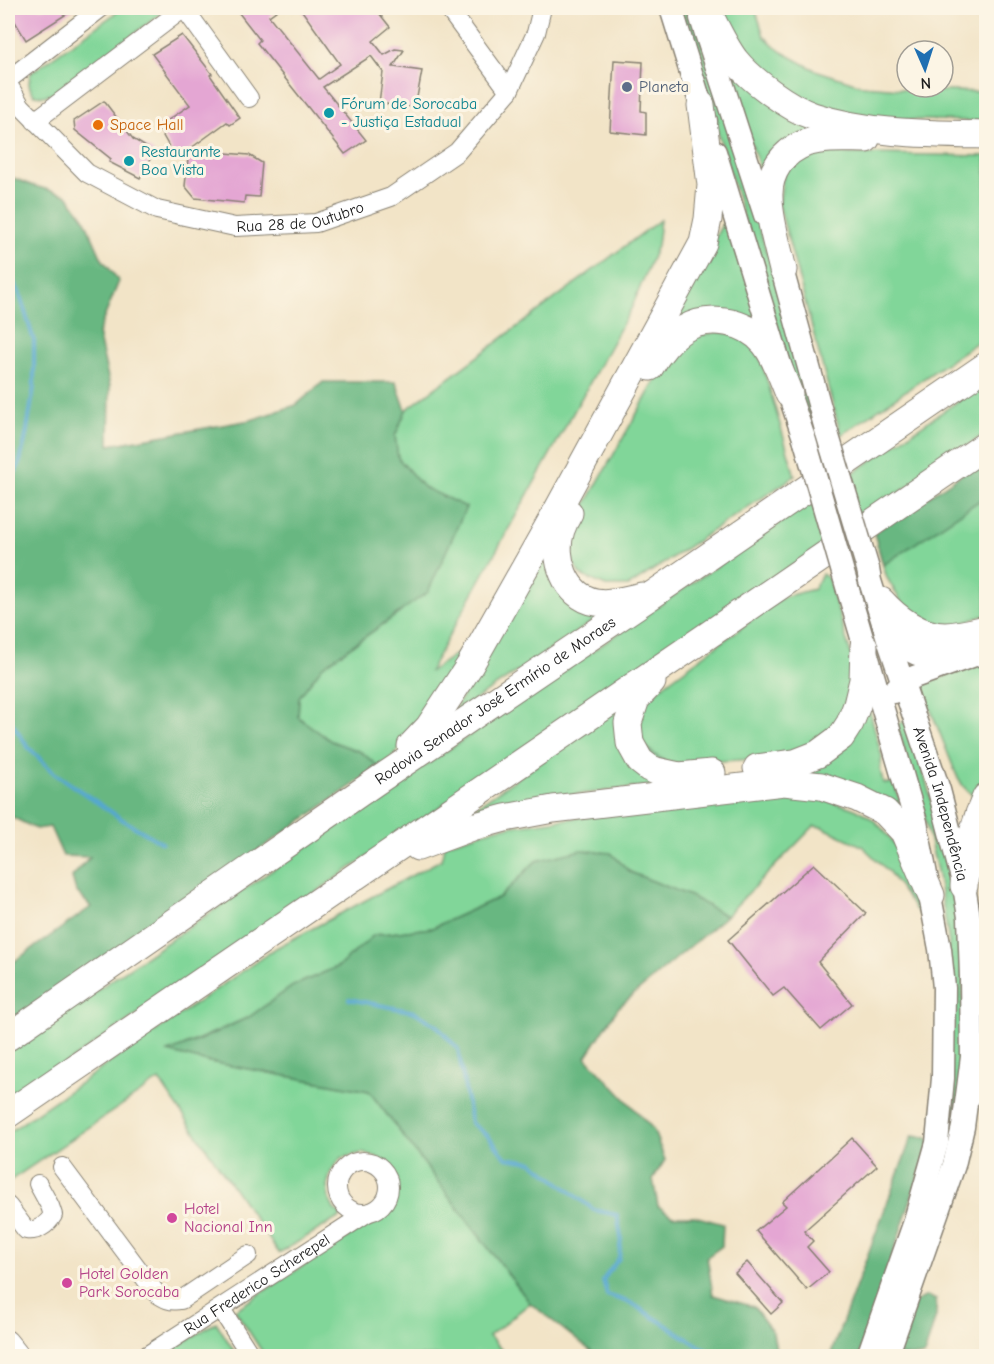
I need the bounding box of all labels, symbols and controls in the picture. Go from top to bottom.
north arrow [895,39,955,99]
text: N [920,74,931,92]
place label: Planeta [639,78,689,96]
marker: Planeta [620,80,634,94]
place label: Fórum de Sorocaba - Justiça Estadual [341,95,477,131]
marker: Fórum de Sorocaba - Justiça Estadual [322,106,336,120]
place label: Space Hall [110,116,184,134]
marker: Space Hall [91,118,105,132]
place label: Restaurante Boa Vista [141,143,221,179]
marker: Restaurante Boa Vista [122,154,136,168]
street label: Rua 28 de Outubro [236,198,366,236]
street label: Rodovia Senador José Ermírio de Moraes [372,613,619,789]
street label: Avenida Independência [909,724,971,883]
place label: Hotel Nacional Inn [184,1200,273,1236]
marker: Hotel Nacional Inn [165,1211,179,1225]
street label: Rua Frederico Scherepel [181,1231,333,1338]
place label: Hotel Golden Park Sorocaba [79,1265,180,1301]
marker: Hotel Golden Park Sorocaba [60,1276,74,1290]

